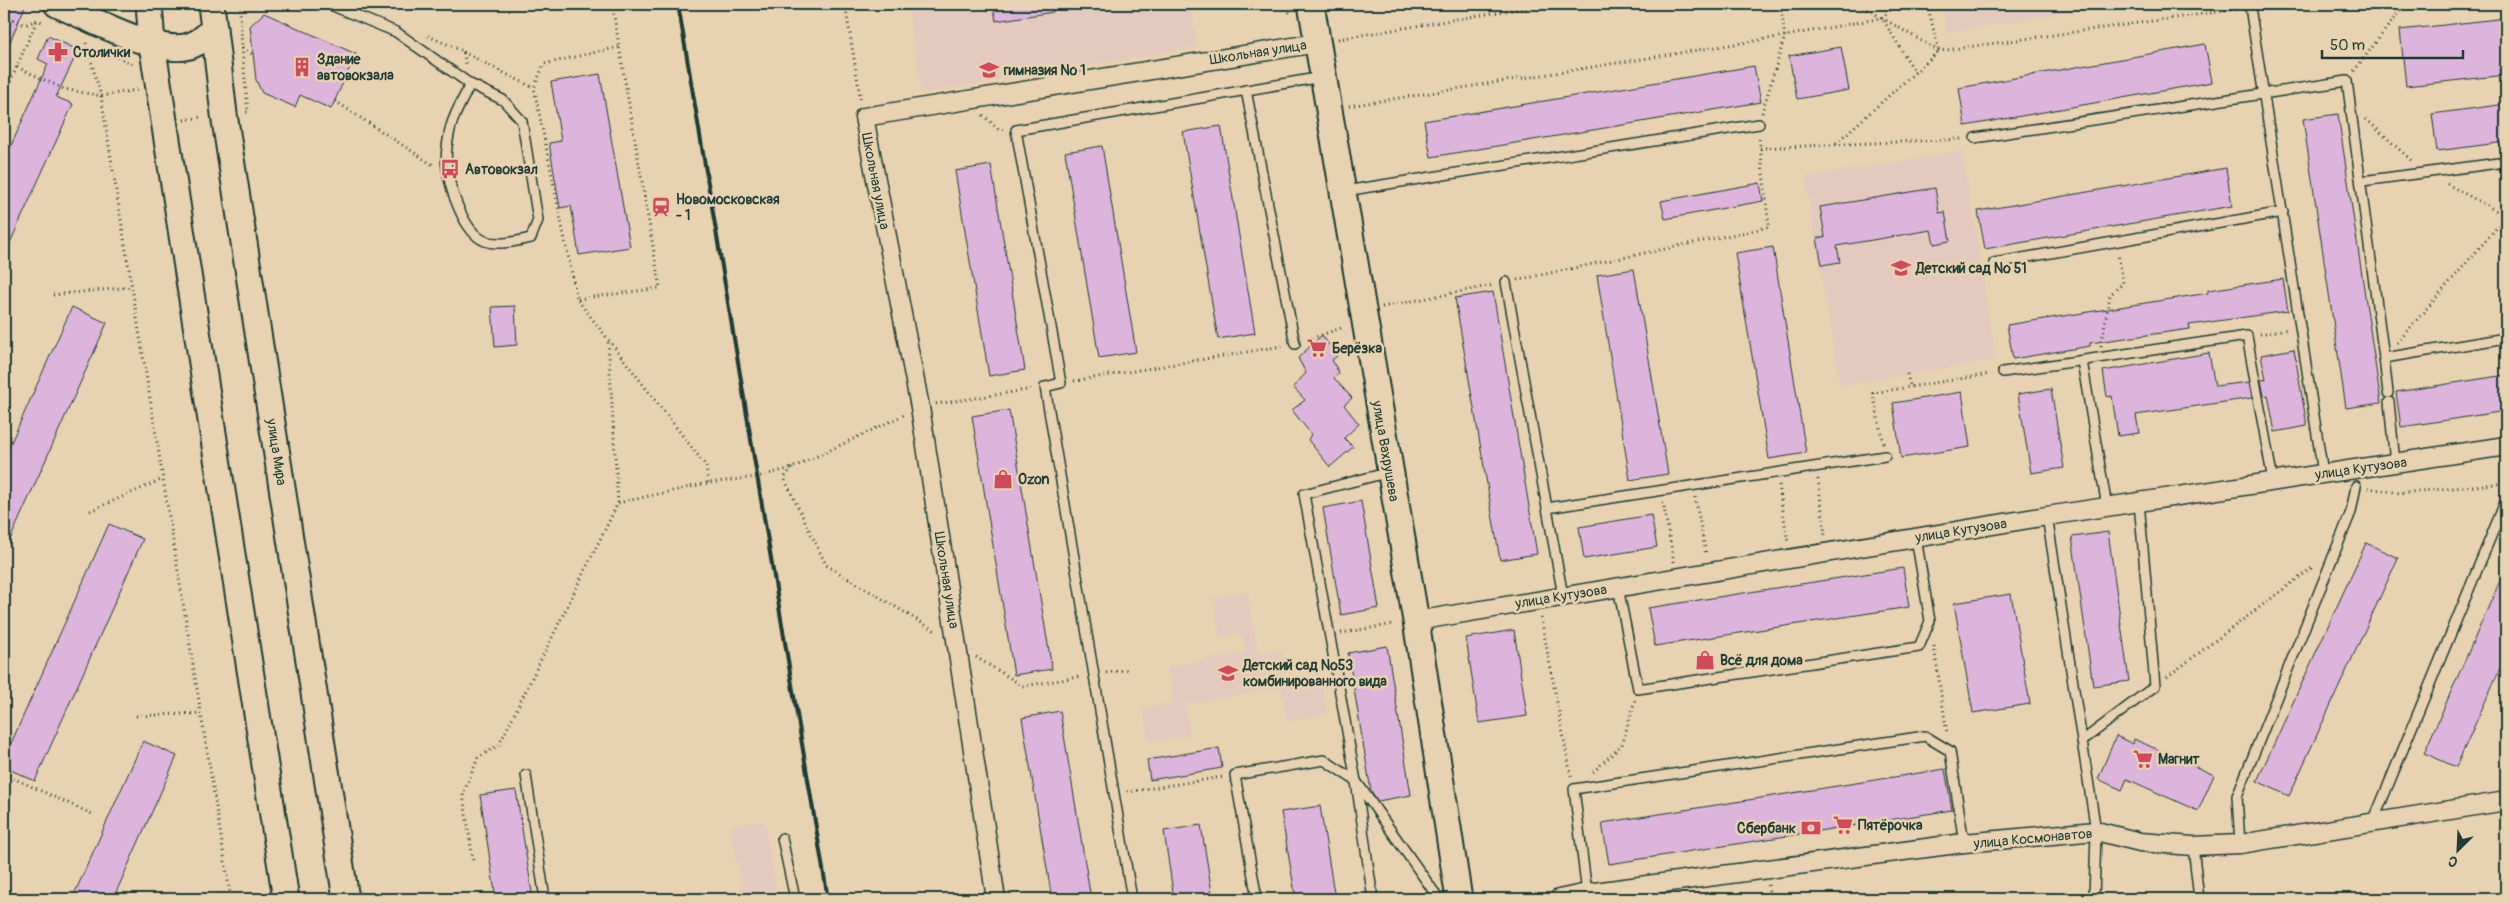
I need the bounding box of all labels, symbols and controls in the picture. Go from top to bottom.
scale bar [2322,28,2464,60]
street label: Школьная улица [1208,36,1308,69]
text: 50 m [2330,36,2365,55]
pharmacy icon: Столички [47,41,69,63]
place label: Столички [73,44,131,61]
place label: Здание автовокзала [317,51,394,84]
building icon: Здание автовокзала [291,56,313,78]
school or university icon: гимназия № 1 [978,59,1000,81]
place label: гимназия № 1 [1003,62,1086,79]
street label: Школьная улица [858,131,893,231]
bus stop icon: Автовокзал [439,158,461,180]
place label: Автовокзал [465,161,538,178]
place label: Новомосковская - 1 [676,191,780,224]
station icon: Новомосковская - 1 [650,196,672,218]
school or university icon: Детский сад № 51 [1890,257,1912,279]
place label: Детский сад № 51 [1915,260,2027,277]
supermarket icon: Берёзка [1306,337,1328,359]
place label: Берёзка [1332,340,1382,357]
street label: улица Вахрушева [1368,398,1403,503]
street label: улица Мира [263,417,290,487]
street label: улица Кутузова [2313,454,2408,483]
shop icon: Ozon [992,468,1014,490]
place label: Ozon [1018,471,1050,488]
street label: улица Кутузова [1913,515,2008,546]
street label: Школьная улица [930,530,963,630]
street label: улица Кутузова [1513,581,1608,612]
shop icon: Всё для дома [1694,649,1716,671]
place label: Всё для дома [1720,652,1803,669]
place label: Детский сад №53 комбинированного вида [1242,657,1387,690]
school or university icon: Детский сад №53 комбинированного вида [1217,662,1239,684]
supermarket icon: Магнит [2132,748,2154,770]
place label: Магнит [2158,751,2201,768]
supermarket icon: Пятёрочка [1832,814,1854,836]
bank icon: Сбербанк [1800,817,1822,839]
place label: Пятёрочка [1858,817,1923,834]
place label: Сбербанк [1737,820,1796,837]
street label: улица Космонавтов [1972,825,2093,852]
north arrow [2432,826,2482,876]
text: С [2445,852,2460,871]

